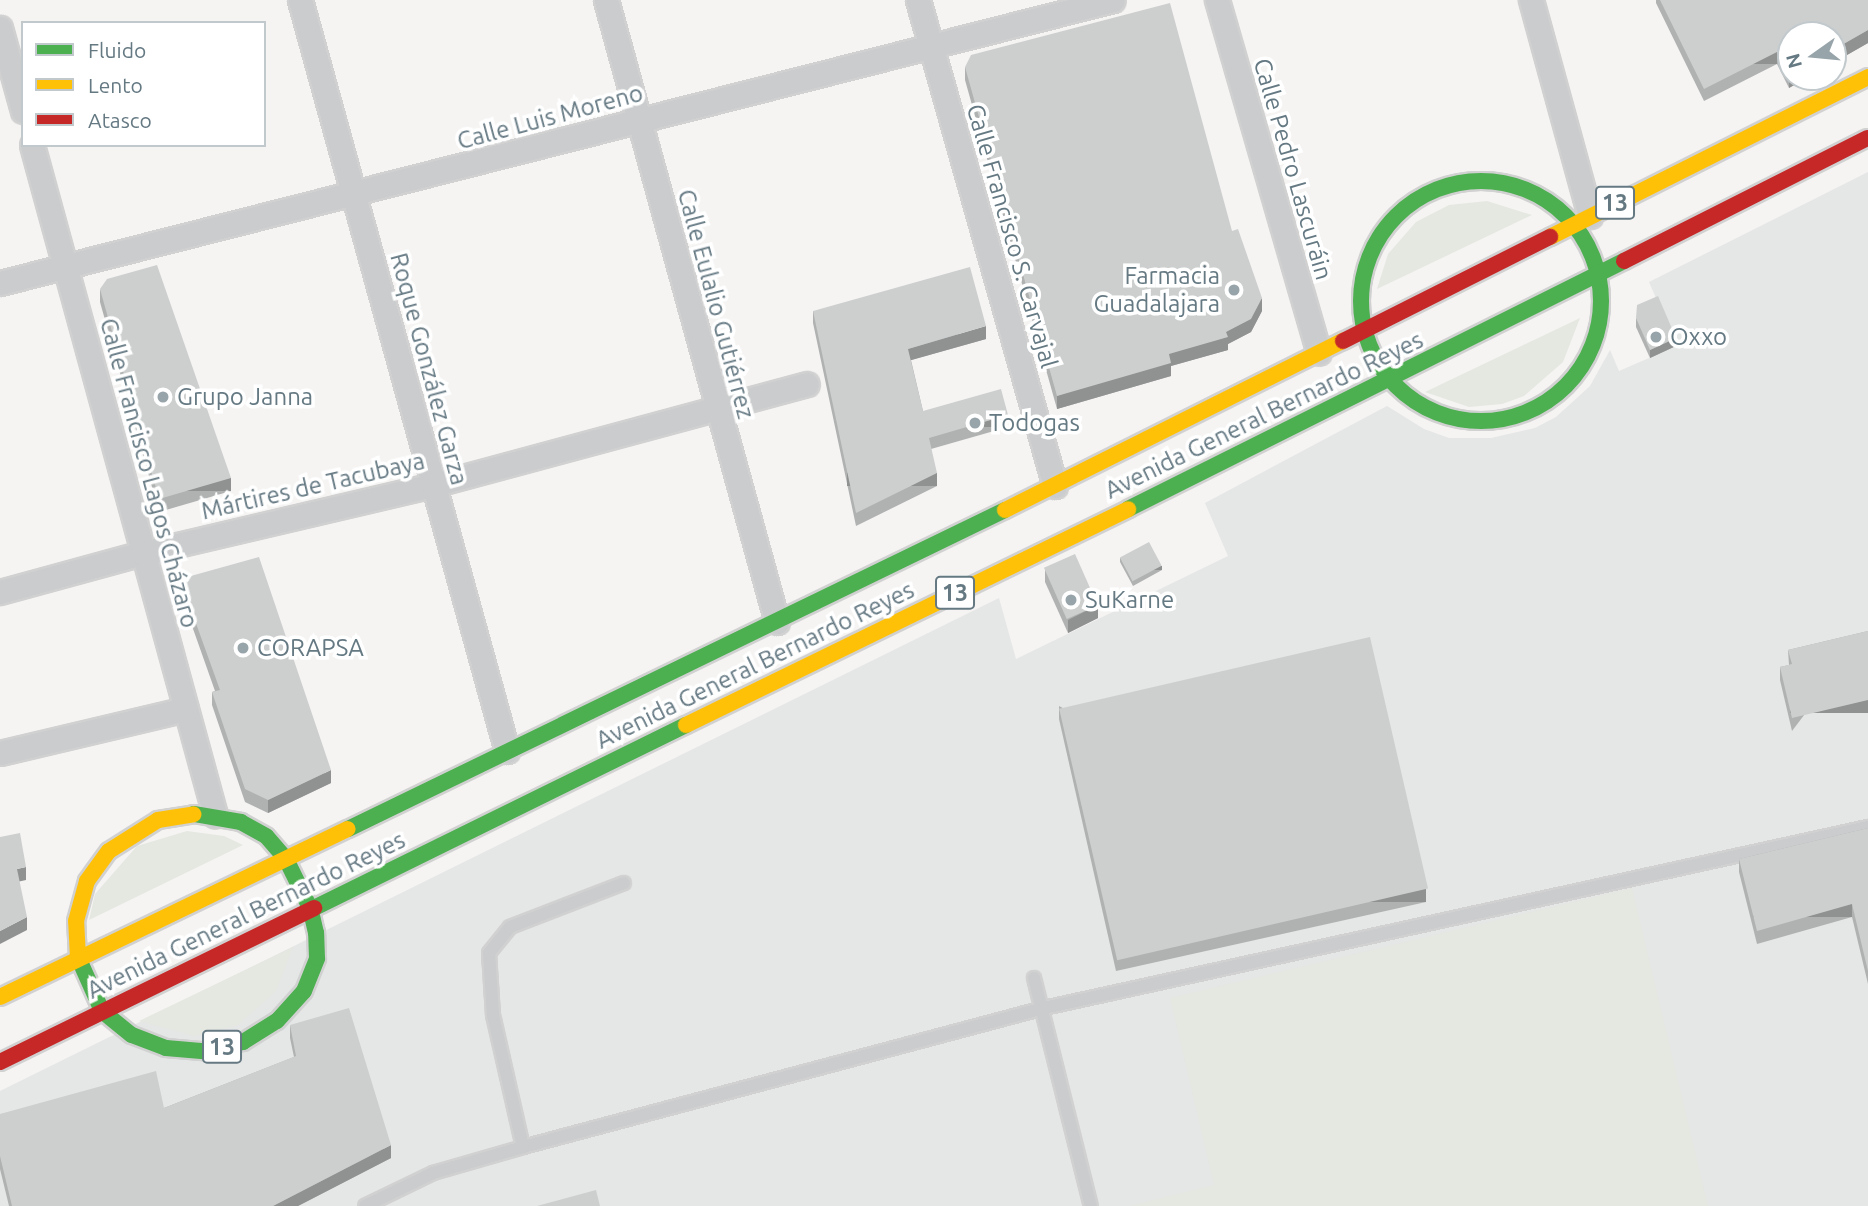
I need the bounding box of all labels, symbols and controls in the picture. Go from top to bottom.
legend [21,21,266,147]
north arrow [1777,21,1847,91]
text: Fluido [88,38,146,62]
text: N [1781,51,1806,71]
street label: Calle Pedro Lascuráin [1248,55,1338,283]
text: Lento [88,73,143,97]
street label: Calle Luis Moreno [454,78,646,156]
street label: Calle Francisco S. Carvajal [960,101,1064,371]
text: Atasco [88,108,152,132]
road number: 13 [1594,184,1636,222]
street label: Calle Eulalio Gutiérrez [672,186,760,422]
street label: Roque González Garza [384,250,474,488]
place label: Farmacia Guadalajara [1093,262,1220,318]
marker: Farmacia Guadalajara [1226,282,1242,298]
street label: Calle Francisco Lagos Cházaro [94,315,204,631]
place label: Oxxo [1670,323,1727,351]
street label: Avenida General Bernardo Reyes [1100,325,1428,505]
marker: Oxxo [1648,329,1664,345]
place label: Grupo Janna [177,383,313,411]
marker: Grupo Janna [155,389,171,405]
place label: Todogas [989,409,1080,437]
marker: Todogas [967,415,983,431]
street label: Mártires de Tacubaya [198,446,428,526]
road number: 13 [934,573,976,612]
street label: Avenida General Bernardo Reyes [591,575,919,755]
place label: SuKarne [1085,586,1174,614]
marker: SuKarne [1063,592,1079,608]
place label: CORAPSA [257,634,364,662]
marker: CORAPSA [235,640,251,656]
street label: Avenida General Bernardo Reyes [82,825,410,1005]
road number: 13 [201,1028,243,1066]

